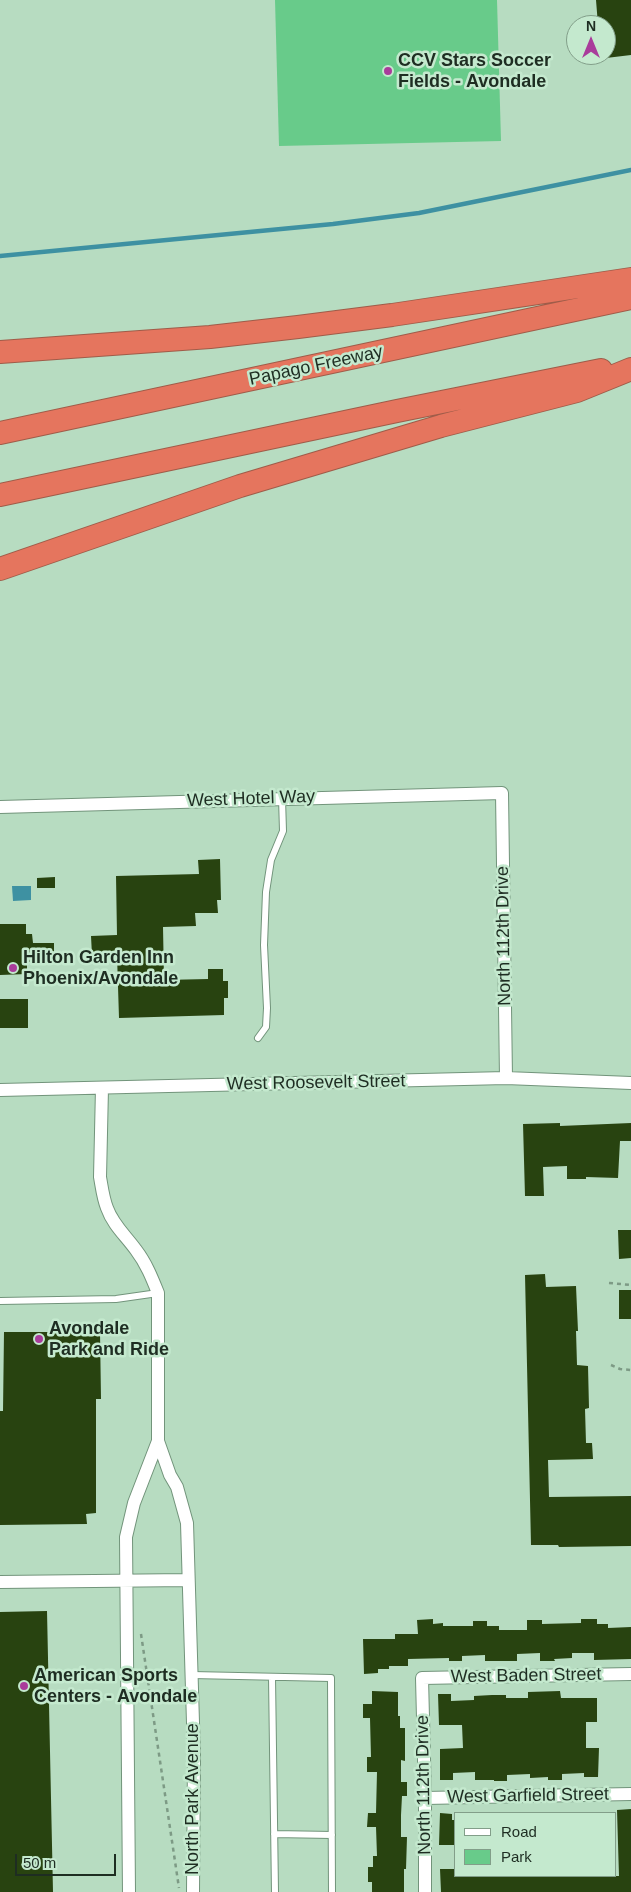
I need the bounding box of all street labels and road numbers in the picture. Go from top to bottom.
street label: Papago Freeway [247,341,385,391]
street label: West Hotel Way [187,786,315,812]
street label: North 112th Drive [492,866,516,1006]
street label: West Roosevelt Street [226,1071,406,1095]
street label: West Baden Street [450,1664,602,1688]
street label: North 112th Drive [412,1715,436,1855]
street label: North Park Avenue [182,1723,204,1875]
street label: West Garfield Street [447,1784,609,1808]

